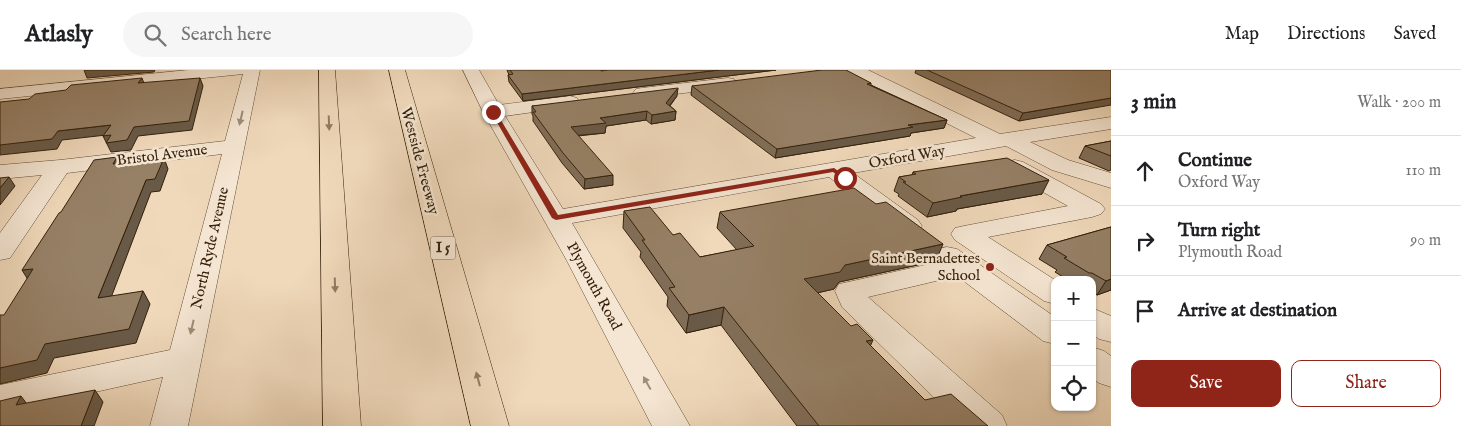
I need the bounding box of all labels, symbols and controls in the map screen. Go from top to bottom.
search box [123,12,473,57]
text: Atlasly [25,19,93,50]
icon: search [141,21,169,49]
text: Search here [181,23,271,47]
text: Map [1225,23,1259,46]
text: Directions [1287,23,1365,46]
text: Saved [1393,23,1436,46]
text: 3 min [1131,89,1176,116]
text: Walk · 200 m [1357,93,1441,113]
route end [482,101,505,124]
street label: Westside Freeway [397,105,444,217]
one-way arrow [237,110,245,125]
one-way arrow [325,115,333,131]
street label: Bristol Avenue [116,140,208,170]
street label: Oxford Way [867,141,947,173]
text: Continue [1178,149,1252,173]
icon: ahead [1131,157,1159,185]
text: 110 m [1405,161,1441,181]
route start [834,167,857,190]
text: Oxford Way [1178,173,1260,193]
street label: North Ryde Avenue [187,185,233,311]
text: Turn right [1178,219,1260,243]
icon: right [1131,227,1159,255]
text: 90 m [1410,231,1441,251]
road number: I 5 [430,237,456,260]
street label: Plymouth Road [562,239,626,334]
text: Plymouth Road [1178,243,1282,263]
place label: Saint Bernadettes School [871,249,981,285]
marker: Saint Bernadettes School [984,261,996,273]
map controls [1051,276,1096,411]
button: + [1051,276,1096,321]
one-way arrow [332,277,340,293]
icon: arrive [1131,297,1159,325]
text: Arrive at destination [1178,299,1337,323]
one-way arrow [188,319,196,334]
button: − [1051,321,1096,366]
button: Save [1131,360,1281,407]
button: Share [1291,360,1441,407]
button: locate [1051,366,1096,411]
one-way arrow [473,371,481,386]
one-way arrow [643,377,652,390]

